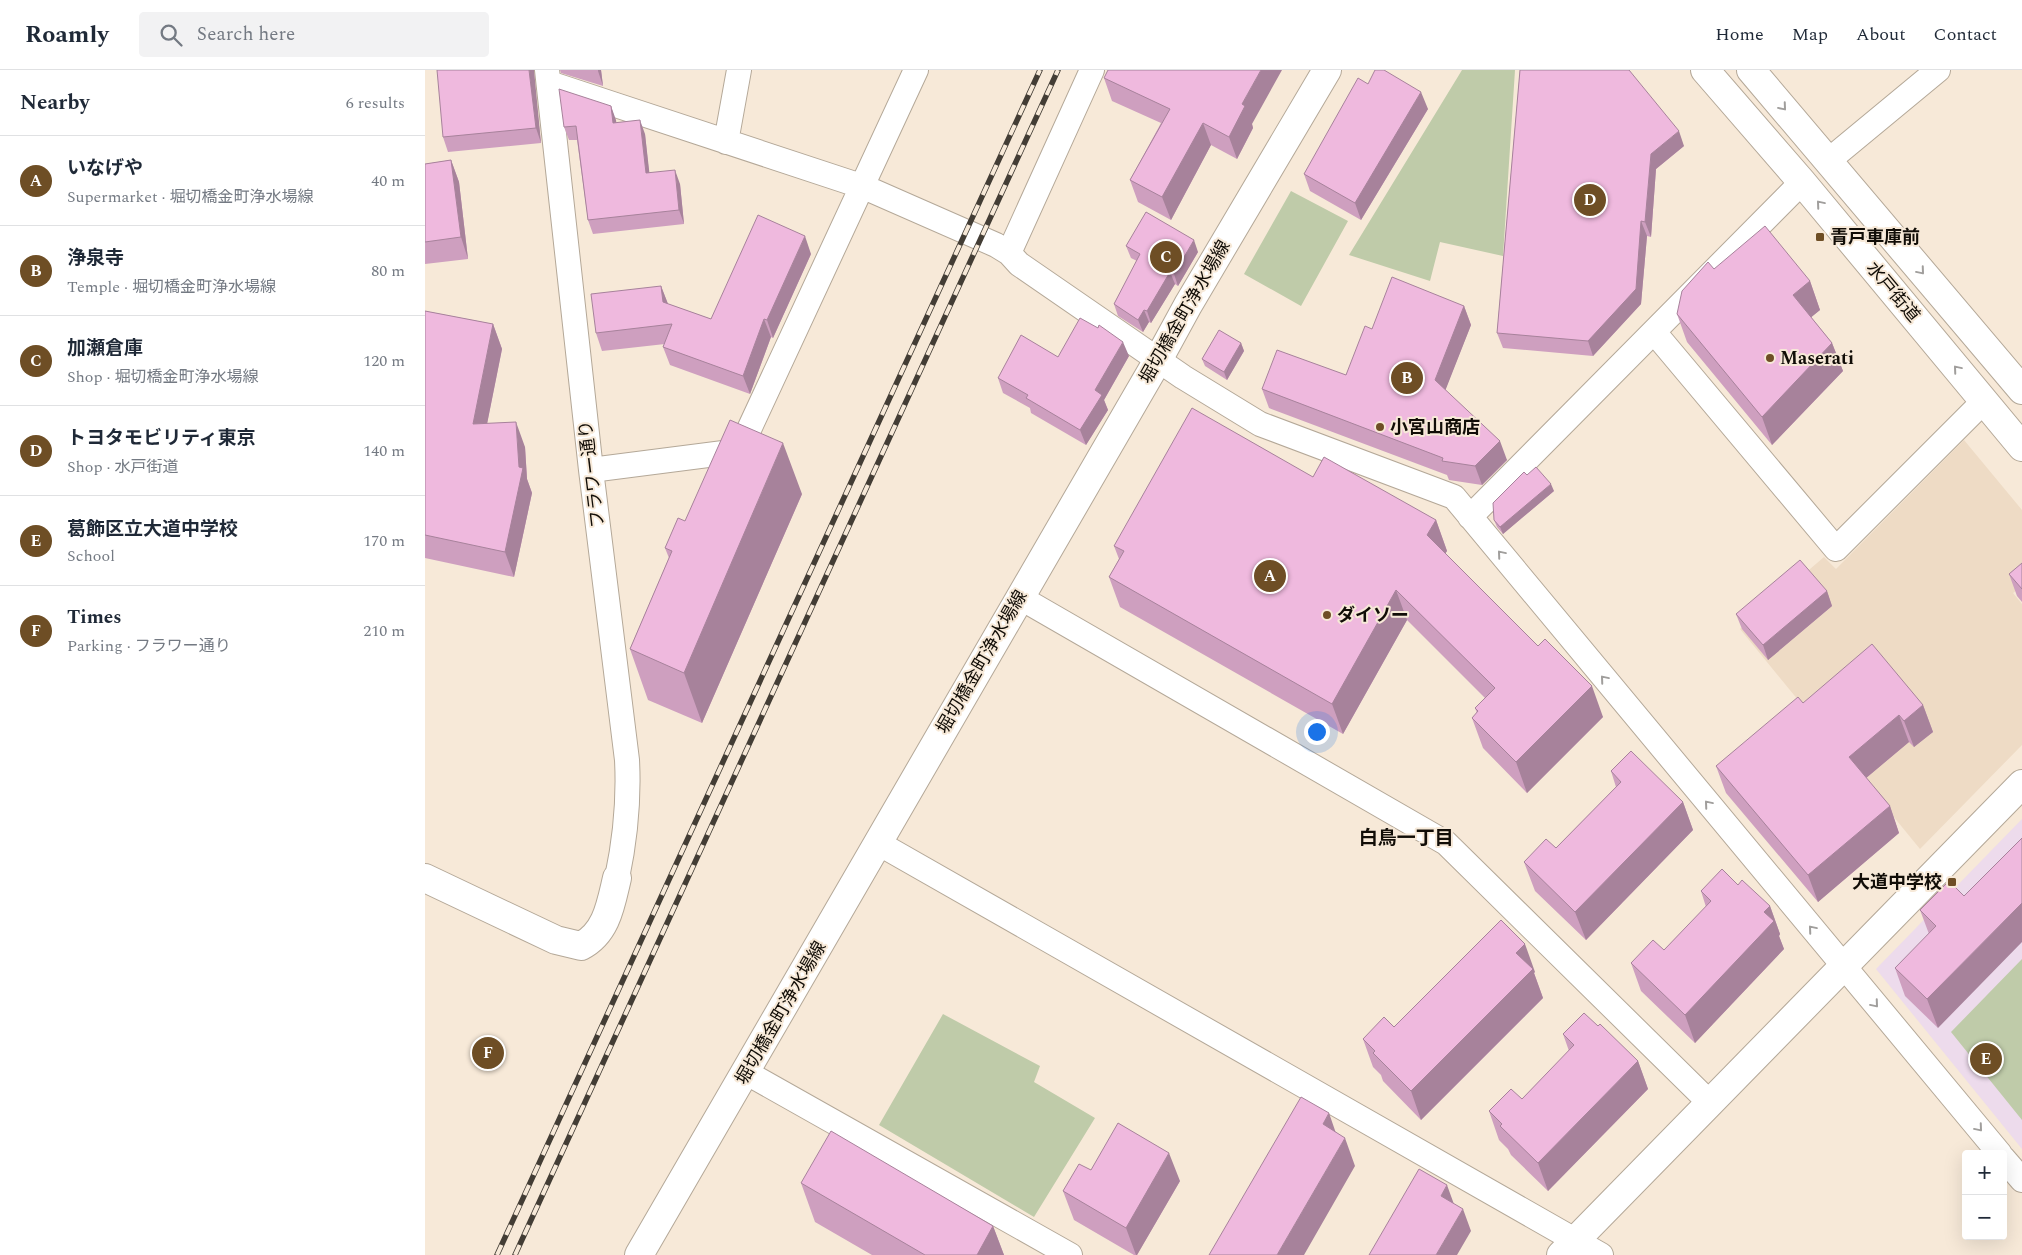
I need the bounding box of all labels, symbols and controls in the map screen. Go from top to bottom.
search box [139,12,489,57]
text: Roamly [25,17,109,53]
text: Search here [197,20,295,49]
icon: search [157,21,185,49]
text: Home [1715,21,1764,48]
text: Map [1792,21,1828,48]
text: About [1856,21,1906,48]
text: Contact [1934,21,1997,48]
text: Nearby [20,87,90,119]
text: 6 results [346,91,405,115]
one-way arrow [1777,102,1786,111]
text: いなげや [67,154,143,183]
text: A [30,169,42,193]
text: 40 m [371,169,405,193]
pin: D [1574,181,1606,219]
text: Supermarket · 堀切橋金町浄水場線 [67,185,314,209]
one-way arrow [1816,200,1825,209]
place label: 青戸車庫前 [1830,224,1920,251]
marker: 青戸車庫前 [1814,231,1826,243]
street label: 堀切橋金町浄水場線 [1133,235,1237,389]
pin: C [1150,238,1182,276]
text: 浄泉寺 [67,244,124,273]
street label: 水戸街道 [1860,256,1926,328]
text: B [30,259,42,283]
text: 80 m [371,259,405,283]
one-way arrow [1916,266,1925,275]
text: Temple · 堀切橋金町浄水場線 [67,275,276,299]
text: 加瀬倉庫 [67,334,143,363]
place label: Maserati [1780,345,1854,372]
text: C [30,349,42,373]
text: 120 m [363,349,405,373]
marker: Maserati [1764,352,1776,364]
pin: B [1391,359,1423,397]
text: Shop · 堀切橋金町浄水場線 [67,365,259,389]
one-way arrow [1955,366,1963,375]
place label: 小宮山商店 [1390,414,1480,441]
street label: フラワー通り [572,419,612,529]
marker: 小宮山商店 [1374,421,1386,433]
text: トヨタモビリティ東京 [67,424,256,453]
text: D [30,439,42,463]
text: 140 m [363,439,405,463]
text: Shop · 水戸街道 [67,455,179,479]
text: 葛飾区立大道中学校 [67,515,238,544]
text: E [31,529,41,553]
text: 170 m [363,529,405,553]
text: School [67,544,115,568]
one-way arrow [1497,550,1506,559]
pin: A [1254,557,1286,595]
street label: 堀切橋金町浄水場線 [930,585,1034,739]
place label: ダイソー [1337,602,1409,629]
text: Times [67,603,122,632]
marker: ダイソー [1321,609,1333,621]
text: F [31,619,41,643]
text: 210 m [363,619,405,643]
text: Parking · フラワー通り [67,634,231,658]
one-way arrow [1601,675,1610,684]
your location [1304,719,1330,745]
one-way arrow [1705,800,1714,809]
district label: 白鳥一丁目 [1358,824,1454,853]
place label: 大道中学校 [1852,869,1942,896]
marker: 大道中学校 [1946,876,1958,888]
one-way arrow [1809,925,1818,934]
street label: 堀切橋金町浄水場線 [729,936,833,1090]
one-way arrow [1869,998,1878,1007]
pin: F [472,1034,504,1072]
pin: E [1970,1040,2002,1078]
one-way arrow [1973,1123,1982,1132]
map controls [1962,1150,2007,1240]
button: + [1962,1150,2007,1195]
button: − [1962,1195,2007,1240]

